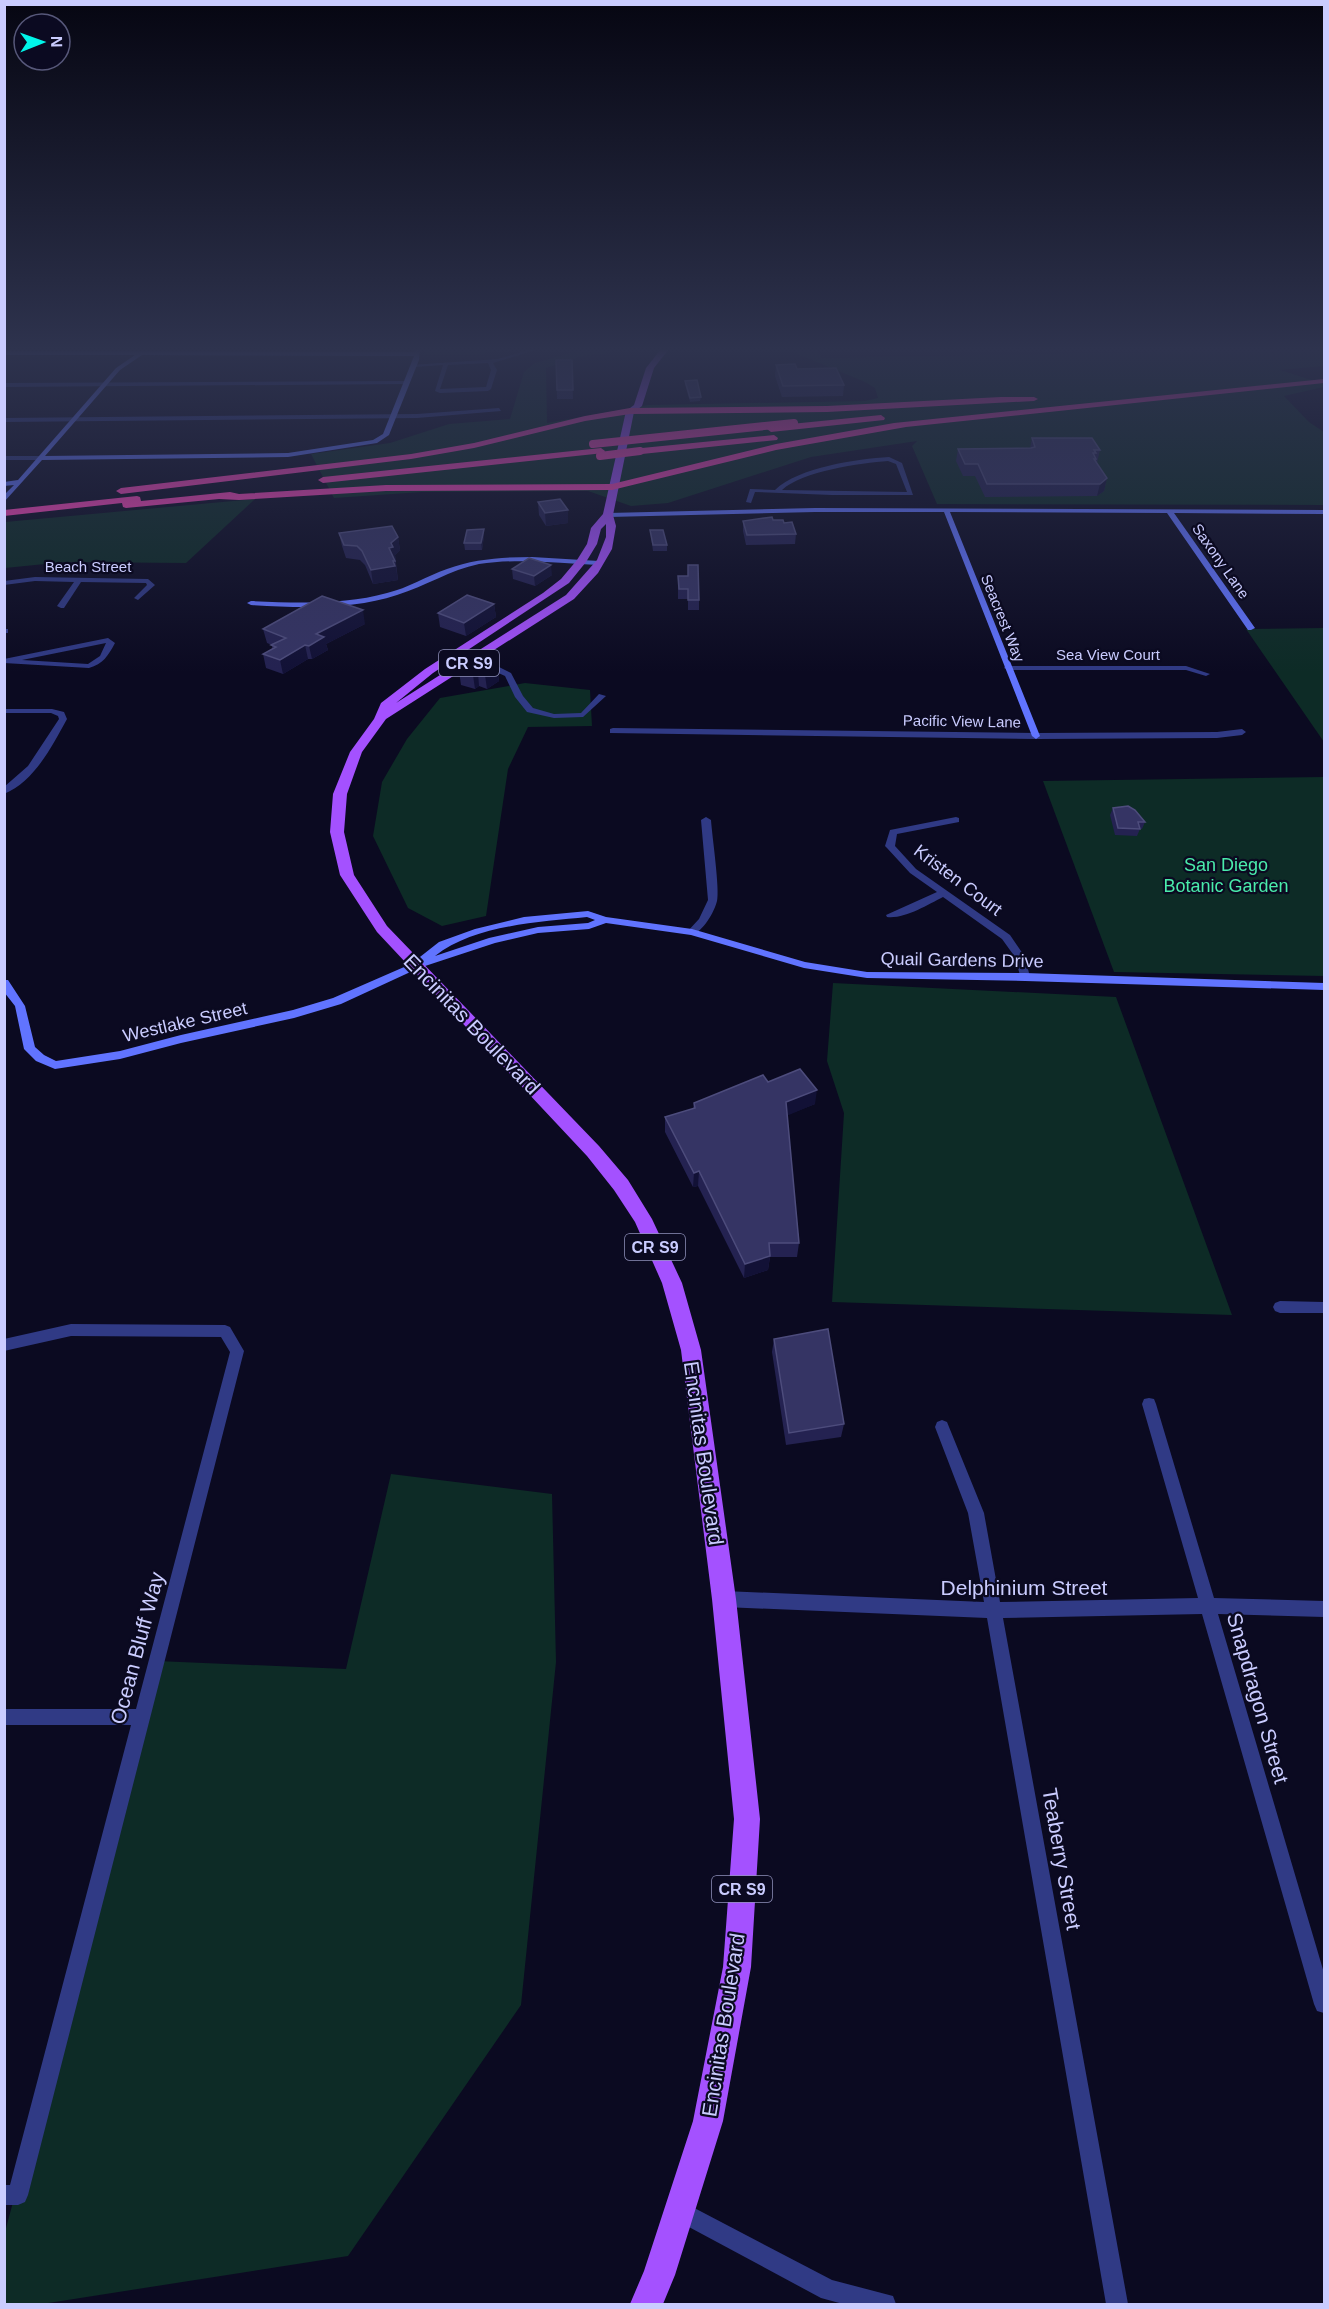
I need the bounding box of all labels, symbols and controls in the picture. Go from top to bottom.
north arrow [12,12,72,72]
text: N [48,36,65,48]
street label: Saxony Lane [1189,520,1253,602]
street label: Beach Street [45,558,132,575]
street label: Seacrest Way [978,572,1028,665]
street label: Sea View Court [1056,646,1161,663]
road number: CR S9 [439,650,499,676]
street label: Pacific View Lane [903,711,1021,731]
street label: Kristen Court [910,840,1006,920]
park label: San Diego Botanic Garden [1163,855,1289,896]
street label: Encinitas Boulevard [399,949,545,1099]
street label: Quail Gardens Drive [880,949,1044,971]
street label: Westlake Street [121,998,249,1046]
road number: CR S9 [625,1234,685,1260]
street label: Encinitas Boulevard [680,1359,728,1547]
street label: Ocean Bluff Way [106,1569,168,1727]
street label: Delphinium Street [941,1576,1108,1599]
street label: Snapdragon Street [1223,1610,1293,1786]
street label: Teaberry Street [1038,1786,1086,1932]
road number: CR S9 [712,1876,772,1902]
street label: Encinitas Boulevard [697,1932,749,2118]

